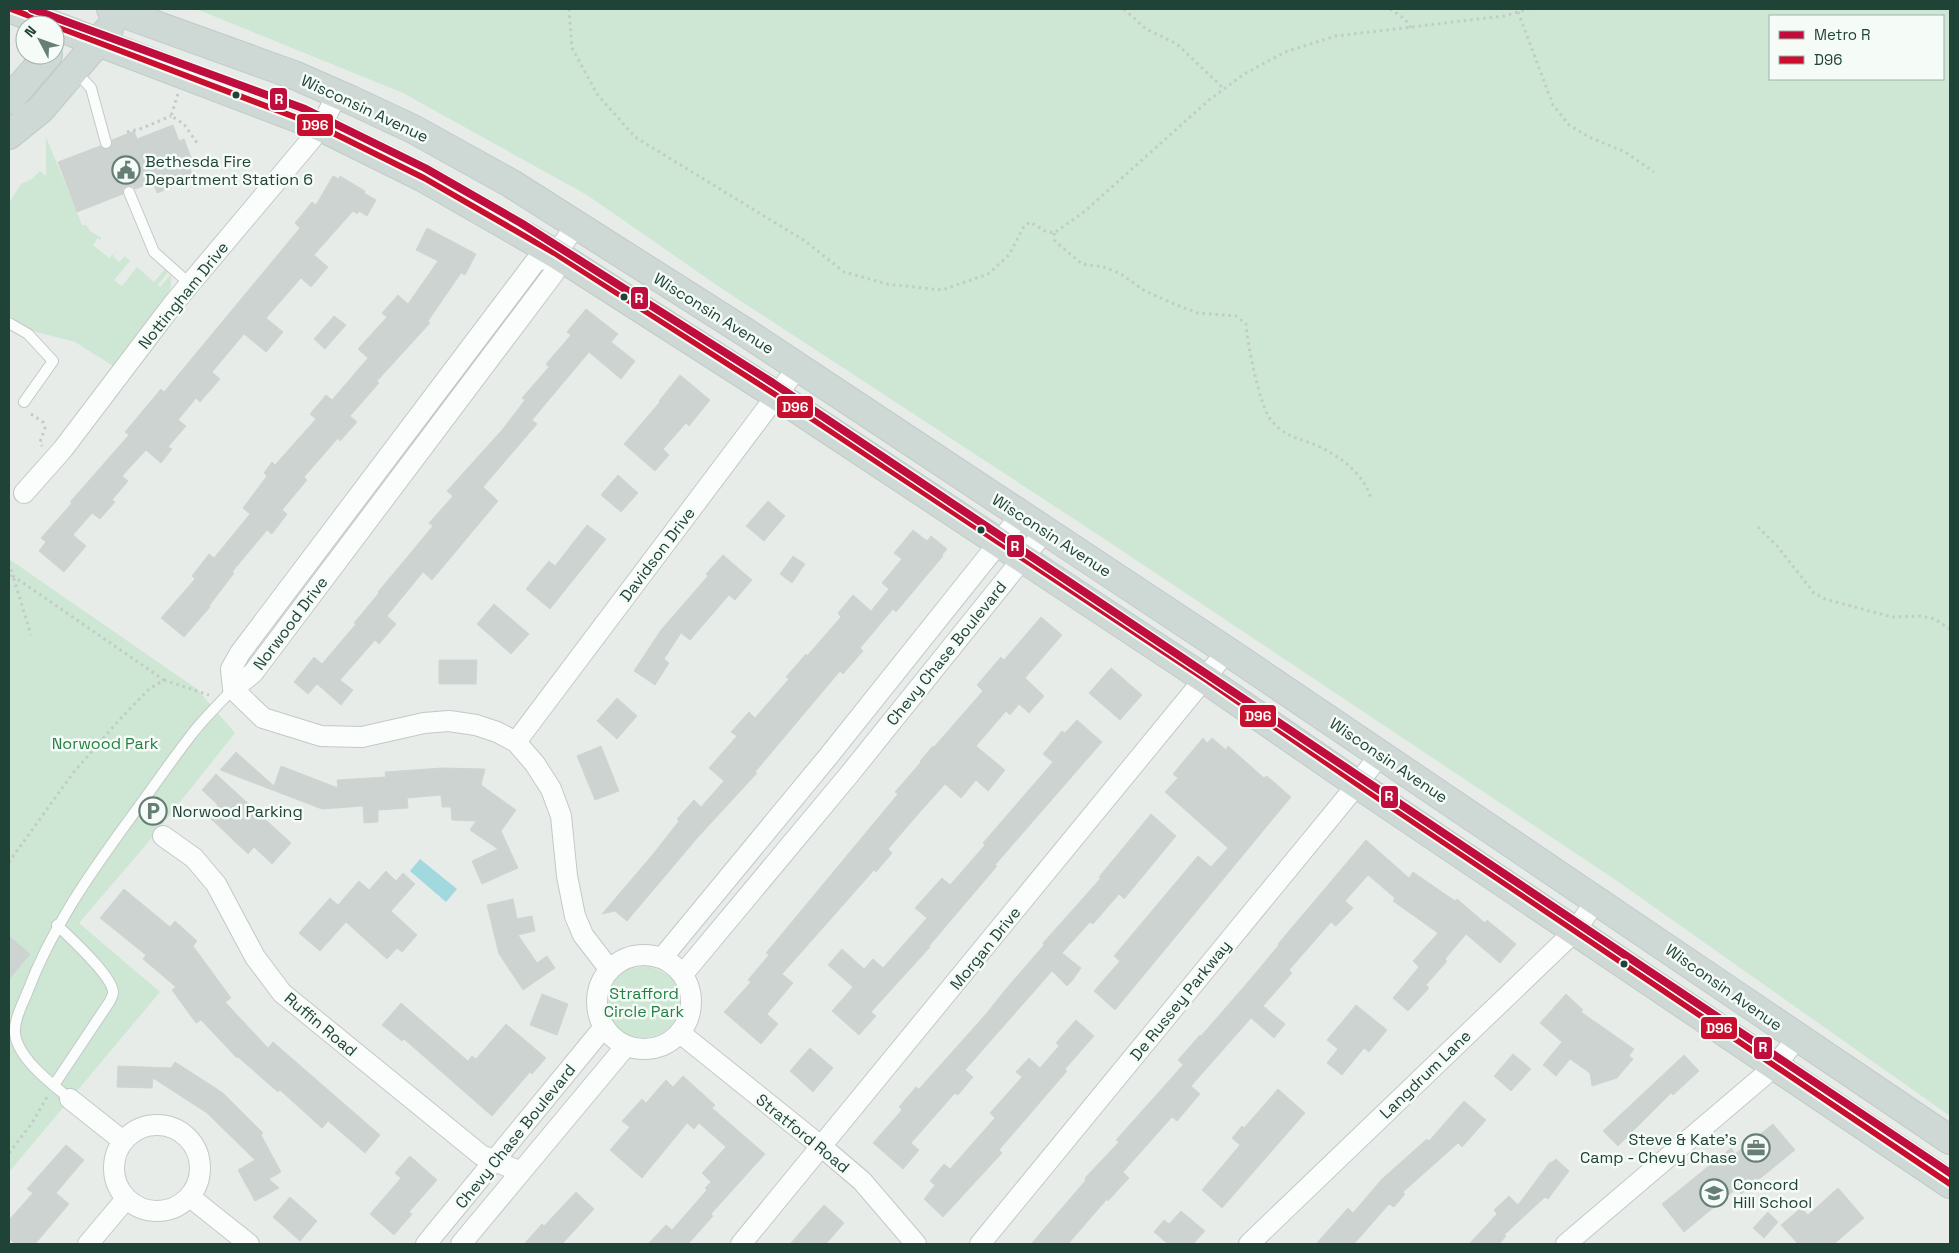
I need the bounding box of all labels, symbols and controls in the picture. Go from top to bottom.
north arrow [15,15,65,65]
legend [1769,15,1944,80]
text: N [20,22,40,41]
text: Metro R [1814,25,1870,44]
text: D96 [1814,50,1842,69]
street label: Wisconsin Avenue [298,70,432,147]
line badge: R [269,87,288,111]
unlabelled marker [231,90,241,100]
text: R [275,90,284,108]
line badge: D96 [296,113,334,137]
text: D96 [302,116,329,134]
place label: Bethesda Fire Department Station 6 [145,151,313,190]
public building icon: Bethesda Fire Department Station 6 [111,155,141,185]
street label: Nottingham Drive [134,237,233,353]
street label: Wisconsin Avenue [650,268,778,359]
line badge: R [630,286,649,310]
text: R [635,289,644,307]
unlabelled marker [619,292,629,302]
line badge: D96 [776,395,814,419]
text: D96 [782,398,809,416]
street label: Wisconsin Avenue [988,489,1115,582]
street label: Davidson Drive [615,503,700,606]
unlabelled marker [976,525,986,535]
line badge: R [1006,534,1025,558]
text: R [1011,537,1020,555]
street label: Norwood Drive [248,572,332,674]
street label: Chevy Chase Boulevard [882,577,1011,730]
line badge: D96 [1239,704,1277,728]
text: D96 [1245,707,1272,725]
street label: Wisconsin Avenue [1326,713,1452,808]
park label: Norwood Park [52,733,159,754]
line badge: R [1380,785,1399,809]
text: R [1385,787,1394,805]
parking icon: Norwood Parking [138,796,168,826]
place label: Norwood Parking [172,801,303,822]
street label: Morgan Drive [945,902,1025,994]
street label: De Russey Parkway [1125,936,1235,1065]
street label: Wisconsin Avenue [1661,939,1786,1036]
unlabelled marker [1619,959,1629,969]
park label: Strafford Circle Park [604,983,685,1022]
street label: Ruffin Road [280,988,361,1061]
line badge: D96 [1700,1016,1738,1040]
text: D96 [1706,1019,1733,1037]
street label: Langdrum Lane [1375,1025,1476,1123]
line badge: R [1753,1036,1773,1060]
text: R [1759,1038,1768,1056]
street label: Chevy Chase Boulevard [451,1060,580,1213]
street label: Stratford Road [752,1089,854,1178]
place label: Steve & Kate's Camp - Chevy Chase [1580,1129,1737,1168]
office icon: Steve & Kate's Camp - Chevy Chase [1741,1133,1771,1163]
place label: Concord Hill School [1733,1174,1812,1213]
school or university icon: Concord Hill School [1699,1178,1729,1208]

